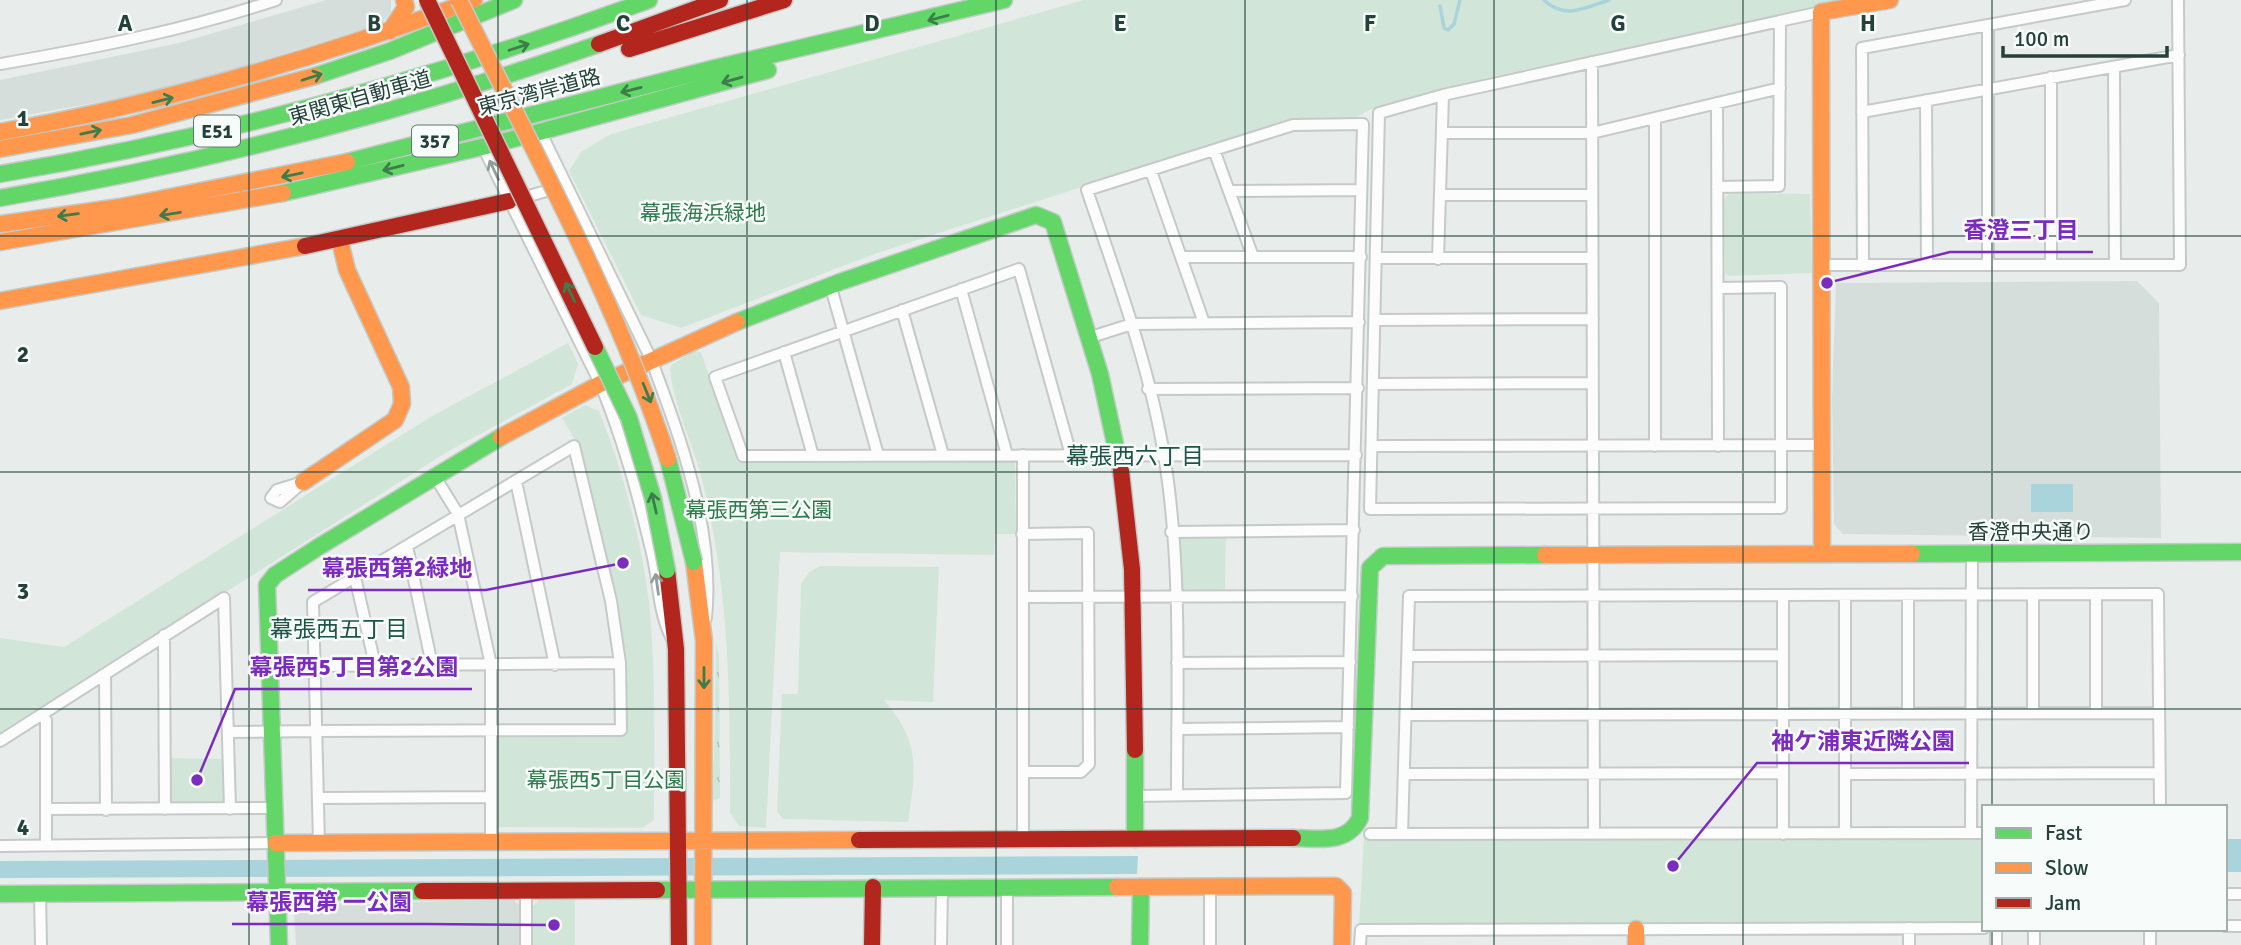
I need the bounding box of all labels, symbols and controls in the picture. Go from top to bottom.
text: A [118,9,133,38]
text: B [367,9,381,38]
text: C [616,9,630,38]
text: D [864,9,880,38]
text: E [1113,9,1127,38]
text: F [1364,9,1376,38]
text: G [1610,9,1626,38]
text: H [1860,9,1876,38]
one-way arrow [927,12,950,25]
scale bar [2003,14,2168,58]
text: 100 m [2014,26,2069,52]
one-way arrow [507,40,529,53]
street label: 東京湾岸道路 [475,63,603,121]
street label: 東関東自動車道 [286,65,434,131]
one-way arrow [300,69,322,82]
one-way arrow [721,74,743,87]
one-way arrow [621,84,643,97]
one-way arrow [151,93,174,106]
text: 1 [17,104,29,133]
road number: E51 [194,116,240,146]
one-way arrow [79,125,102,139]
road number: 357 [412,125,458,156]
one-way arrow [487,159,500,181]
one-way arrow [382,162,405,176]
one-way arrow [281,168,304,182]
park label: 幕張海浜緑地 [640,200,766,226]
one-way arrow [57,208,80,221]
one-way arrow [159,208,182,221]
callout: 香澄三丁目 [1950,208,2093,252]
text: 香澄三丁目 [1964,216,2079,245]
one-way arrow [563,282,577,303]
text: 2 [17,340,29,369]
one-way arrow [641,382,654,403]
district label: 幕張西六丁目 [1066,442,1204,471]
one-way arrow [647,492,660,515]
park label: 幕張西第三公園 [686,497,833,523]
street label: 香澄中央通り [1968,519,2094,545]
callout: 幕張西第2緑地 [308,546,486,590]
text: 幕張西第2緑地 [322,554,472,583]
one-way arrow [650,573,663,596]
text: 3 [17,577,29,606]
district label: 幕張西五丁目 [270,615,408,644]
callout: 幕張西5丁目第2公園 [235,645,472,689]
text: 幕張西5丁目第2公園 [250,653,458,682]
one-way arrow [697,666,711,689]
callout: 袖ケ浦東近隣公園 [1757,719,1969,763]
text: 袖ケ浦東近隣公園 [1771,727,1955,756]
park label: 幕張西5丁目公園 [527,767,685,793]
legend [1982,805,2227,931]
text: 4 [17,813,29,842]
text: Fast [2045,820,2082,846]
text: Slow [2045,855,2089,881]
callout: 幕張西第 一公園 [232,880,426,924]
text: 幕張西第 一公園 [246,888,412,917]
text: Jam [2045,890,2081,916]

